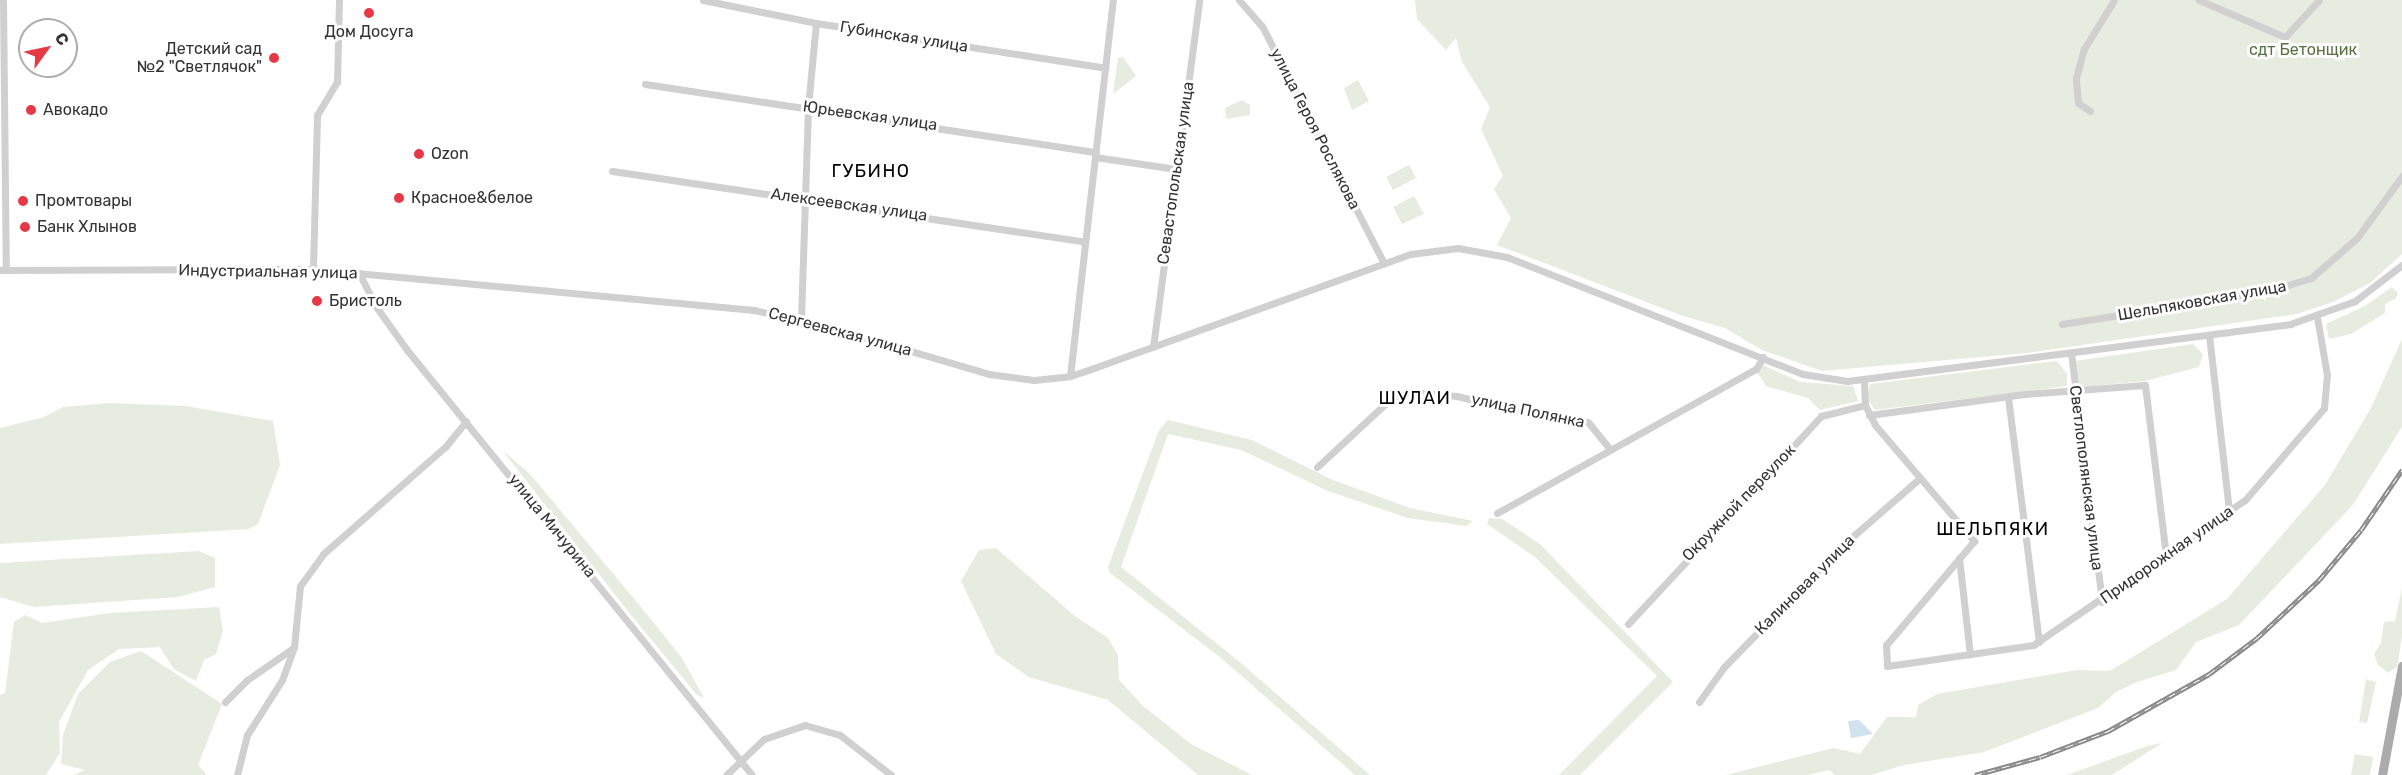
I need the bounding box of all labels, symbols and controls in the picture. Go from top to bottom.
marker: Дом Досуга [362,6,376,20]
street label: Губинская улица [839,17,969,57]
north arrow [18,18,78,78]
place label: Дом Досуга [324,22,414,42]
text: С [51,29,73,49]
place label: Детский сад №2 "Светлячок" [137,39,262,77]
park label: сдт Бетонщик [2249,40,2357,60]
street label: улица Героя Рослякова [1266,45,1364,213]
marker: Детский сад №2 "Светлячок" [267,51,281,65]
street label: Севастопольская улица [1154,80,1198,266]
street label: Юрьевская улица [802,97,938,135]
place label: Авокадо [43,100,108,120]
marker: Авокадо [24,103,38,117]
place label: Ozon [431,144,469,164]
marker: Ozon [412,147,426,161]
district label: ГУБИНО [832,160,910,182]
street label: Алексеевская улица [770,185,928,225]
place label: Красное&белое [411,188,533,208]
place label: Промтовары [35,191,132,211]
marker: Красное&белое [392,191,406,205]
marker: Промтовары [16,194,30,208]
place label: Банк Хлынов [37,217,137,237]
marker: Банк Хлынов [18,220,32,234]
street label: Индустриальная улица [178,261,358,283]
street label: Шельпяковская улица [2116,277,2288,325]
place label: Бристоль [329,291,402,311]
marker: Бристоль [310,294,324,308]
street label: Сергеевская улица [766,304,914,360]
street label: Светлополянская улица [2065,384,2107,572]
district label: ШУЛАИ [1379,387,1451,409]
street label: улица Полянка [1469,390,1587,432]
street label: Окружной переулок [1678,441,1800,565]
street label: улица Мичурина [504,470,600,582]
street label: Придорожная улица [2097,502,2237,608]
district label: ШЕЛЬПЯКИ [1936,518,2050,540]
street label: Калиновая улица [1751,531,1859,639]

